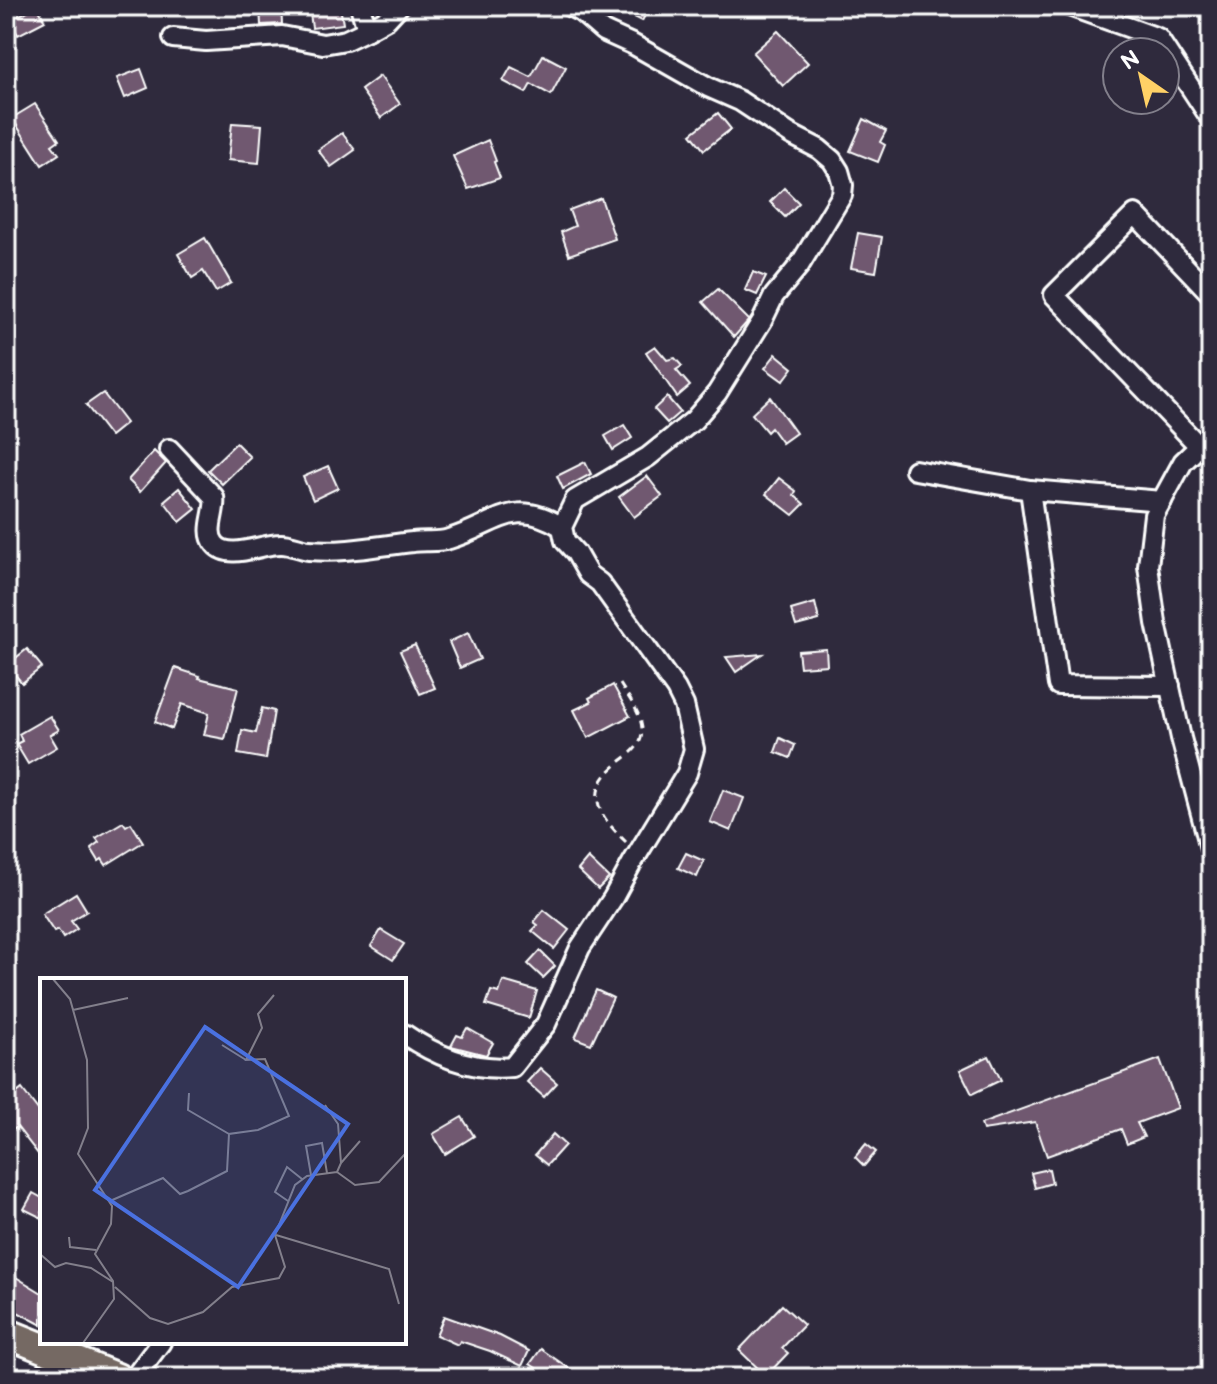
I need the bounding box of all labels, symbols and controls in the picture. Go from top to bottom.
north arrow [1101,36,1181,116]
text: N [1116,45,1145,76]
inset map [40,978,406,1344]

